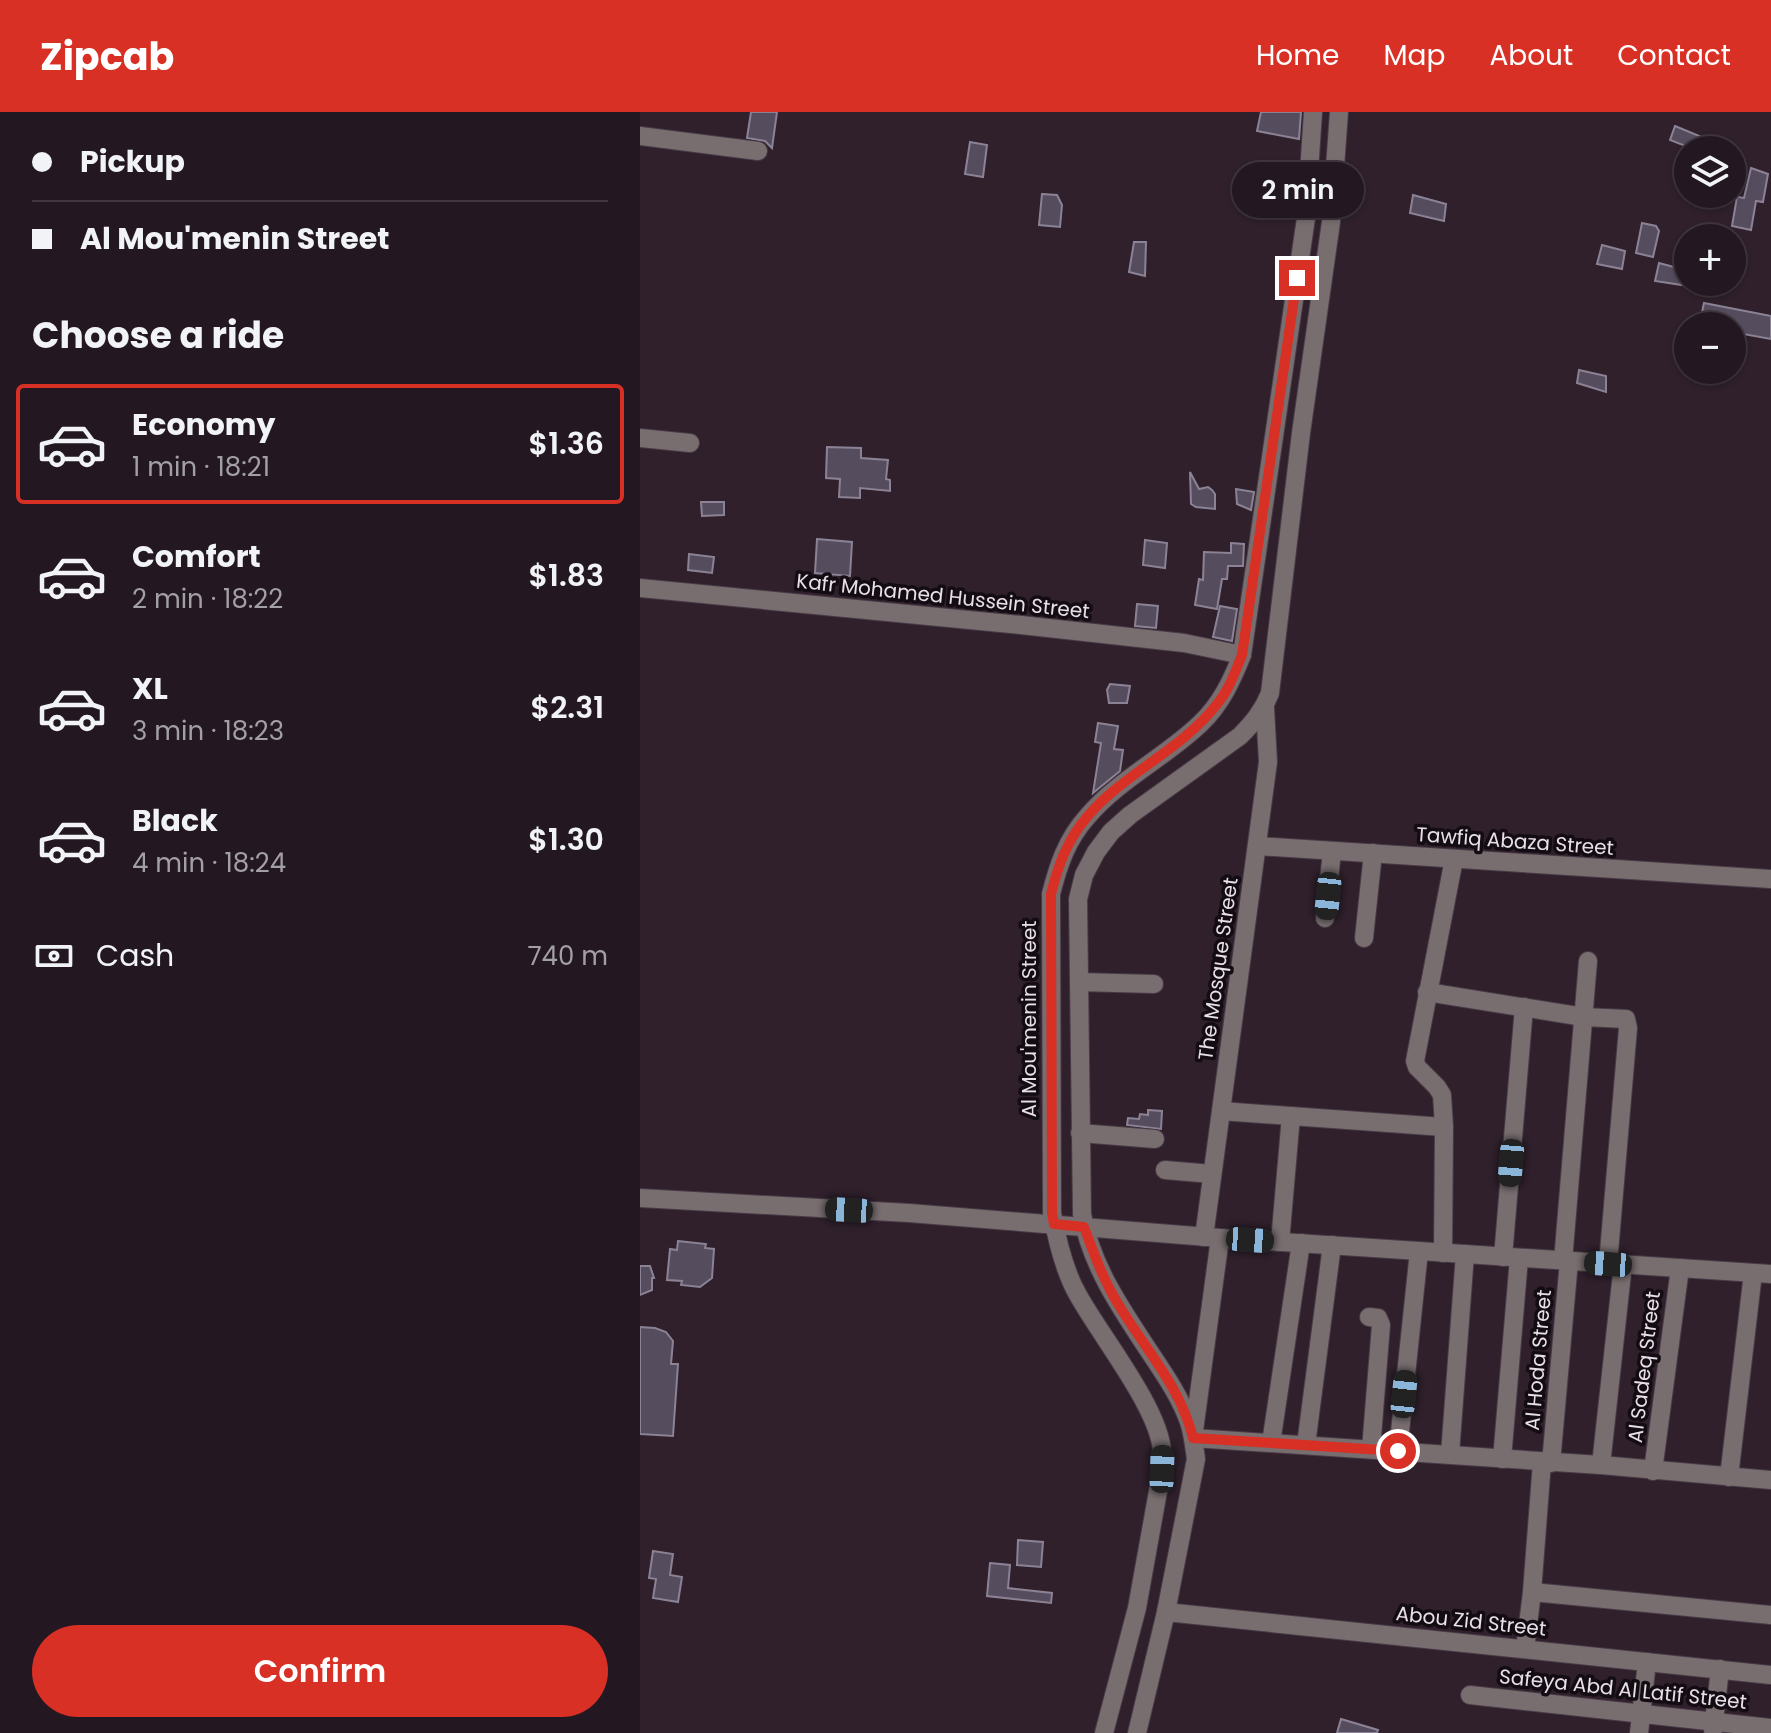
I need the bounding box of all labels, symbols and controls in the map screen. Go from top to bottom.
text: Zipcab [40,30,174,83]
text: Home [1256,36,1339,75]
text: Map [1383,36,1445,75]
text: About [1489,36,1573,75]
text: Contact [1617,36,1731,75]
map controls [1674,136,1746,384]
button: layers [1674,136,1746,208]
text: Pickup [80,140,185,183]
callout: 2 min [1231,162,1363,218]
text: 2 min [1262,172,1334,208]
text: Al Mou'menin Street [80,217,389,260]
button: + [1674,224,1746,296]
route end [1279,260,1315,296]
text: Choose a ride [32,310,284,361]
button: − [1674,312,1746,384]
text: Economy [132,403,276,446]
icon: car [36,408,108,480]
text: $1.36 [529,422,604,465]
text: 1 min · 18:21 [132,449,270,485]
text: Comfort [132,535,261,578]
icon: car [36,540,108,612]
text: $1.83 [528,554,604,597]
street label: Kafr Mohamed Hussein Street [795,567,1091,625]
text: 2 min · 18:22 [132,581,283,617]
text: XL [132,667,168,710]
icon: car [36,672,108,744]
text: $2.31 [531,686,604,729]
text: 3 min · 18:23 [132,713,284,749]
text: Black [132,799,218,842]
icon: car [36,804,108,876]
text: $1.30 [528,818,604,861]
street label: Tawfiq Abaza Street [1415,820,1615,862]
text: 4 min · 18:24 [132,845,286,881]
car [1314,871,1342,921]
street label: The Mosque Street [1191,876,1245,1062]
street label: Al Mou'menin Street [1015,920,1043,1118]
icon: cash [32,934,76,978]
text: Cash [96,934,174,977]
text: 740 m [527,938,608,974]
car [1497,1138,1525,1188]
car [824,1197,874,1223]
car [1225,1226,1275,1254]
car [1583,1250,1633,1278]
street label: Al Hoda Street [1518,1288,1558,1432]
street label: Al Sadeq Street [1621,1290,1667,1444]
car [1390,1369,1418,1419]
route start [1380,1433,1416,1469]
car [1149,1445,1175,1493]
street label: Abou Zid Street [1394,1599,1548,1643]
button: Confirm [32,1625,608,1717]
street label: Safeya Abd Al Latif Street [1498,1662,1748,1716]

